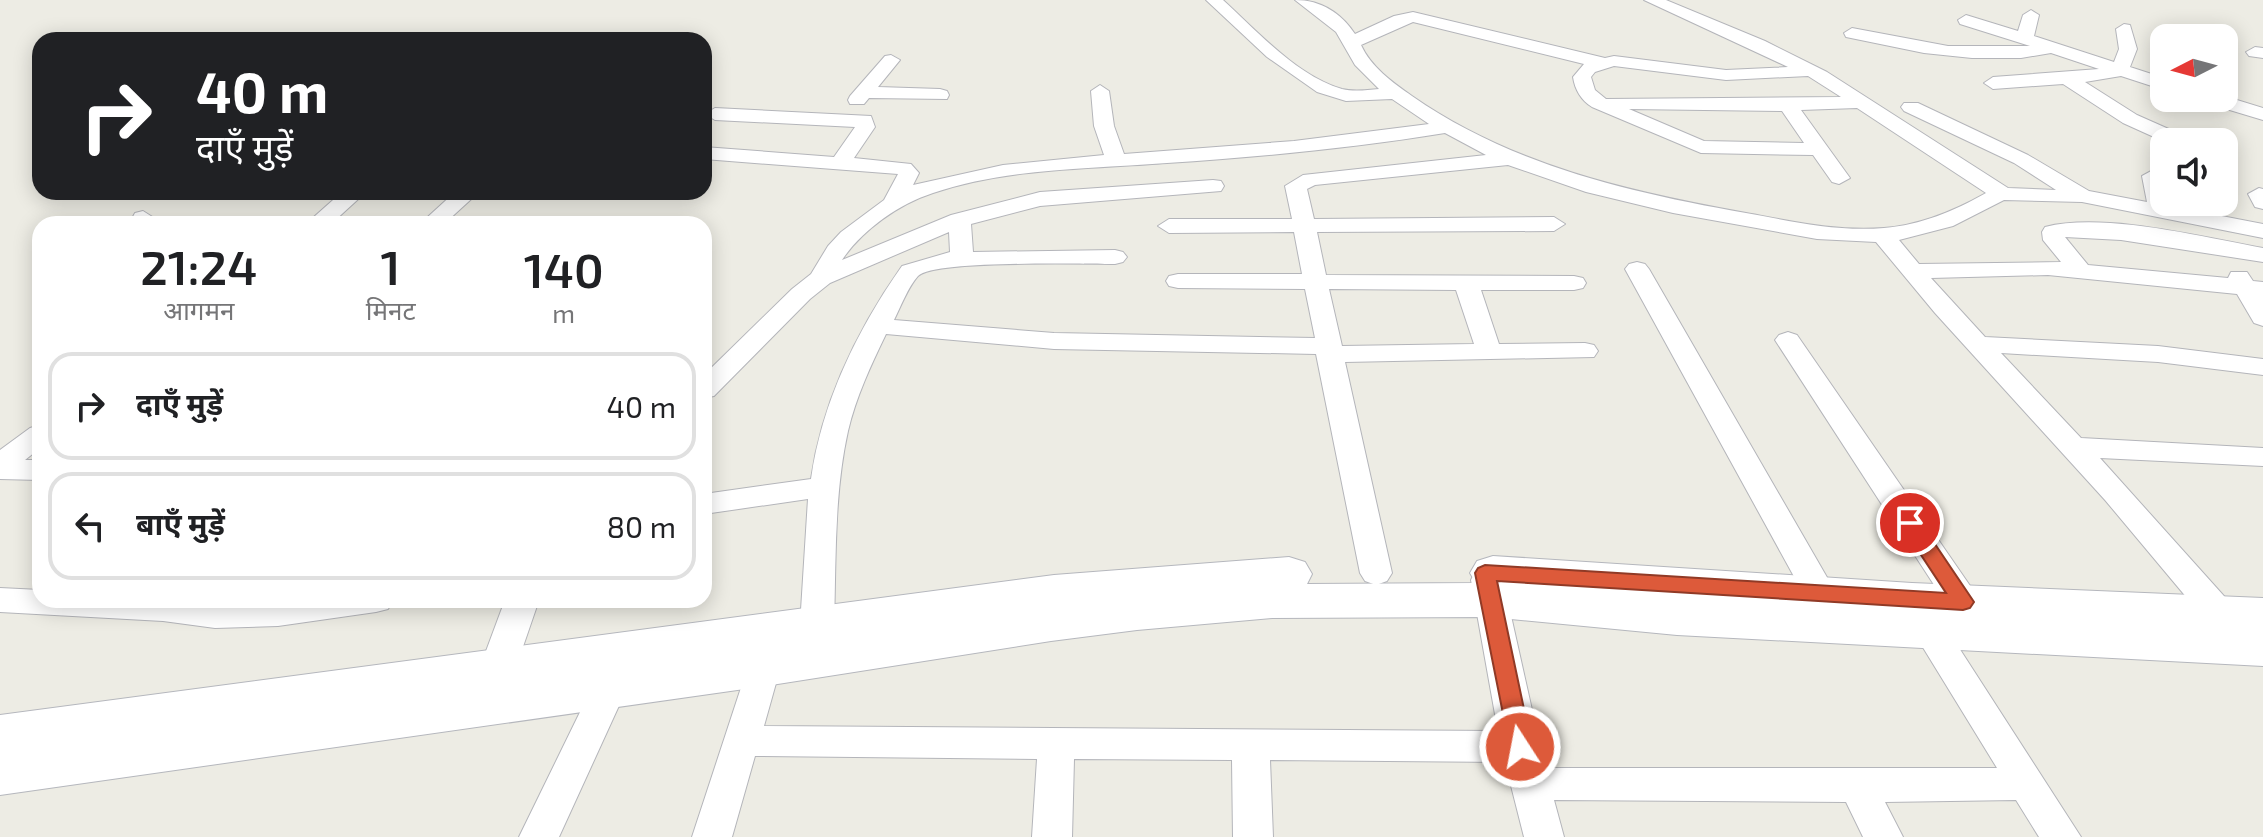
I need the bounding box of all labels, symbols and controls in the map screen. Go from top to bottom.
north arrow [2150,24,2238,112]
map controls [2150,24,2238,216]
text: 40 m [196,57,328,124]
icon: right [64,64,168,168]
text: दाएँ मुड़ें [196,125,293,168]
button: sound [2150,128,2238,216]
text: 21:24 [140,237,257,295]
text: 1 [381,237,401,295]
text: 140 [524,240,604,298]
text: आगमन [163,294,234,325]
text: मिनट [366,294,416,325]
text: m [552,297,575,328]
icon: right [68,384,112,428]
text: दाएँ मुड़ें [136,385,223,421]
text: 40 m [606,388,676,424]
pin [1876,489,1944,557]
icon: arrive [1888,501,1932,545]
icon: left [68,504,112,548]
text: बाएँ मुड़ें [136,505,225,541]
text: 80 m [607,508,676,544]
position arrow [1478,705,1562,789]

